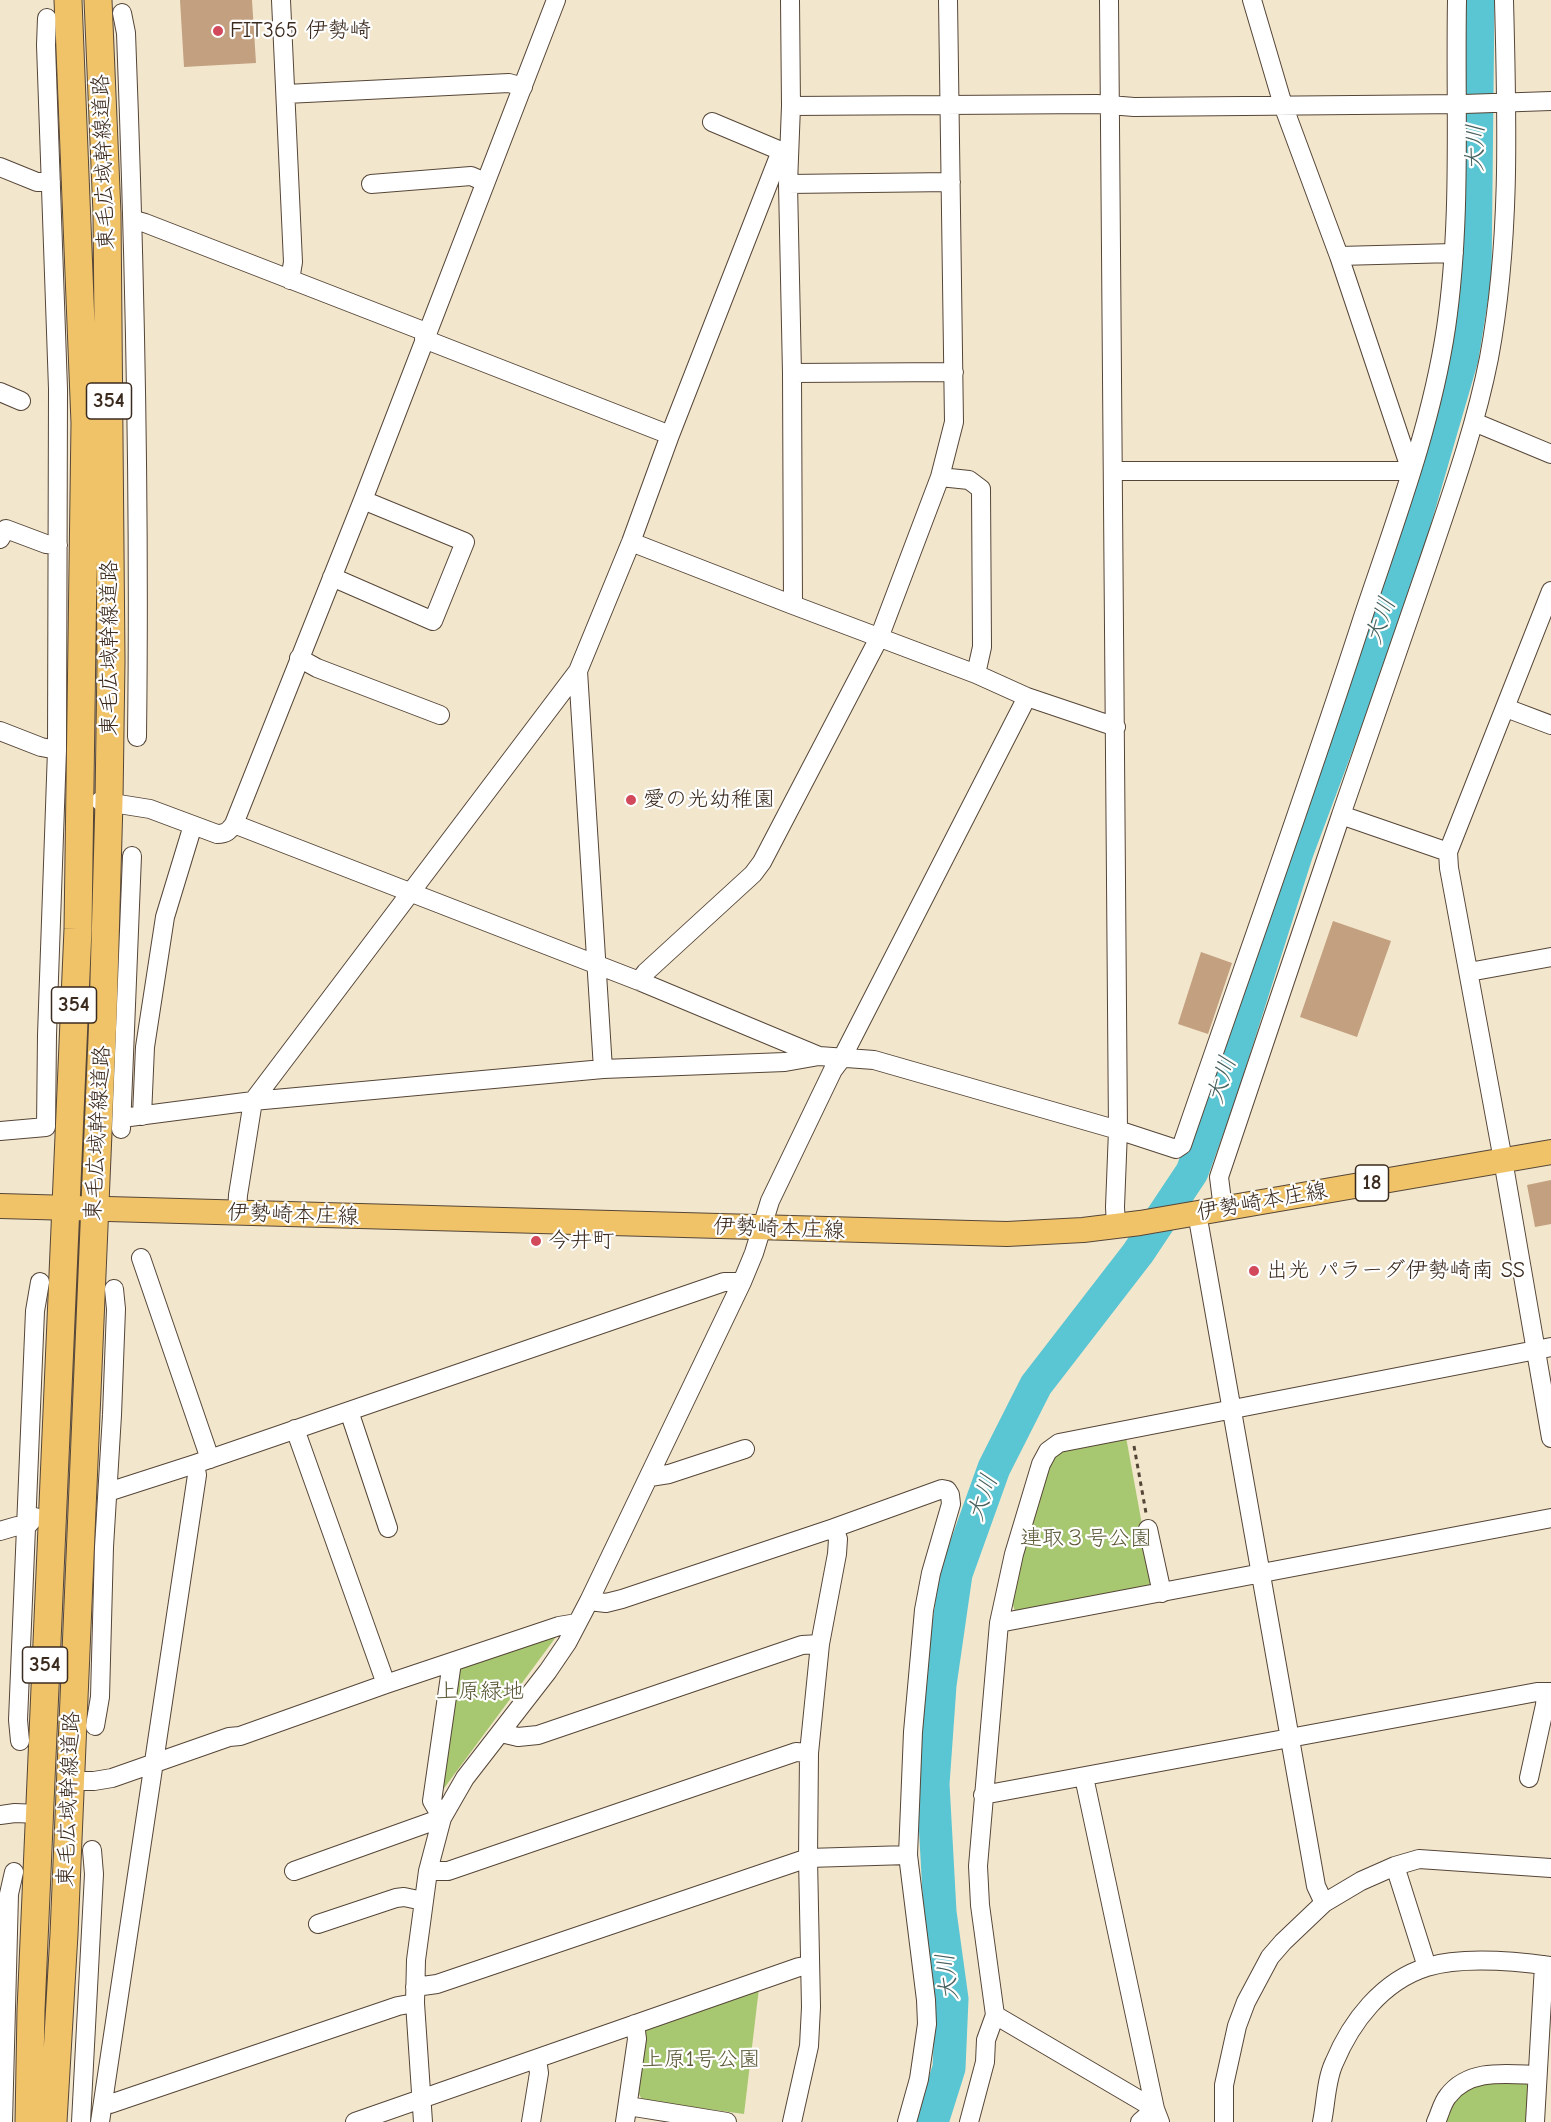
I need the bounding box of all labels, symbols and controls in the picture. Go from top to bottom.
place label: FIT365 伊勢崎 [230,18,371,44]
marker: FIT365 伊勢崎 [211,24,225,38]
street label: 東毛広域幹線道路 [88,74,120,250]
water label: 大川 [1461,124,1491,172]
road number: 354 [86,383,132,419]
street label: 東毛広域幹線道路 [97,560,123,736]
water label: 大川 [1359,594,1403,648]
place label: 愛の光幼稚園 [643,787,775,813]
marker: 愛の光幼稚園 [624,793,638,807]
road number: 354 [52,987,97,1023]
street label: 東毛広域幹線道路 [80,1044,116,1222]
water label: 大川 [1201,1053,1243,1107]
road number: 18 [1356,1165,1388,1201]
street label: 伊勢崎本庄線 [1195,1178,1329,1226]
street label: 伊勢崎本庄線 [227,1200,359,1230]
street label: 伊勢崎本庄線 [713,1214,845,1244]
place label: 今井町 [548,1228,614,1254]
marker: 今井町 [529,1234,543,1248]
place label: 出光 パラーダ伊勢崎南 SS [1266,1258,1525,1284]
marker: 出光 パラーダ伊勢崎南 SS [1247,1264,1261,1278]
water label: 大川 [961,1471,1005,1525]
park label: 連取３号公園 [1020,1526,1152,1552]
road number: 354 [22,1647,68,1683]
park label: 上原緑地 [436,1679,524,1705]
street label: 東毛広域幹線道路 [53,1711,85,1887]
water label: 大川 [931,1952,965,2002]
park label: 上原1号公園 [642,2047,760,2073]

